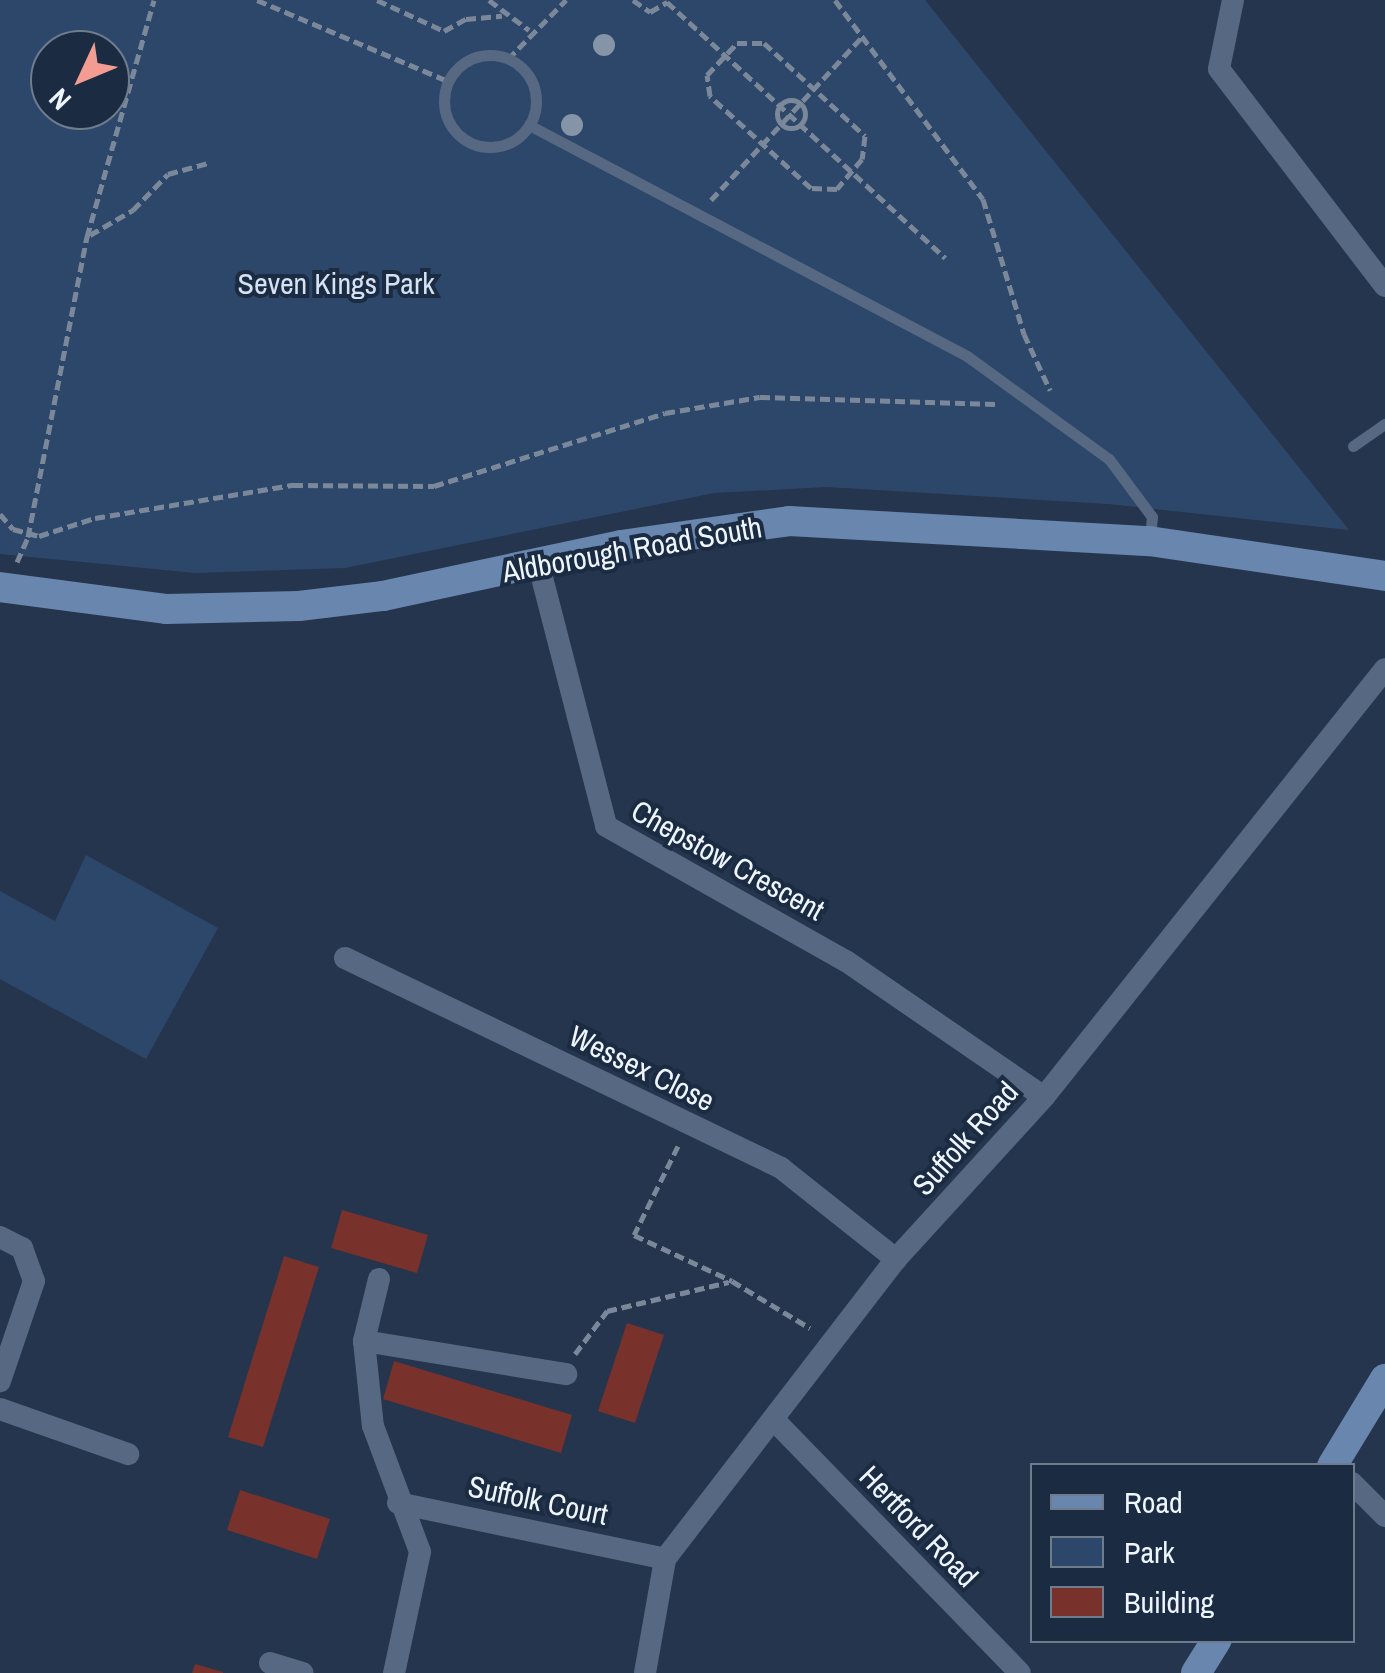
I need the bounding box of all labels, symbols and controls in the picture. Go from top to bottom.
north arrow [30,30,130,130]
text: N [40,80,79,119]
park label: Seven Kings Park [238,265,434,301]
street label: Aldborough Road South [500,508,764,590]
street label: Chepstow Crescent [625,792,831,928]
street label: Wessex Close [564,1017,720,1119]
street label: Suffolk Road [905,1074,1025,1202]
street label: Hertford Road [852,1458,986,1594]
legend [1030,1463,1355,1643]
street label: Suffolk Court [465,1468,611,1532]
text: Road [1124,1482,1183,1522]
text: Park [1124,1532,1175,1572]
text: Building [1124,1582,1214,1622]

